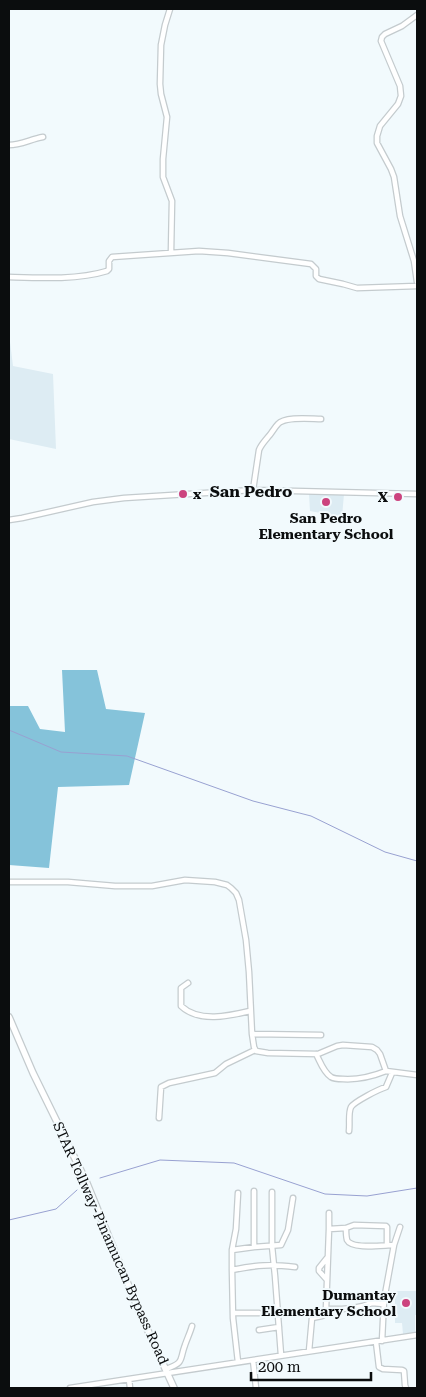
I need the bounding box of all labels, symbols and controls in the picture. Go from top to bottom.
district label: San Pedro [210,482,292,501]
place label: x [193,486,202,502]
marker: x [177,488,189,500]
place label: X [378,489,389,505]
marker: X [392,491,404,503]
marker: San Pedro Elementary School [320,496,332,508]
place label: San Pedro Elementary School [259,510,394,542]
street label: STAR Tollway-Pinamucan Bypass Road [50,1119,172,1367]
place label: Dumantay Elementary School [261,1287,397,1319]
marker: Dumantay Elementary School [400,1297,412,1309]
scale bar [251,1350,371,1382]
text: 200 m [258,1358,301,1376]

